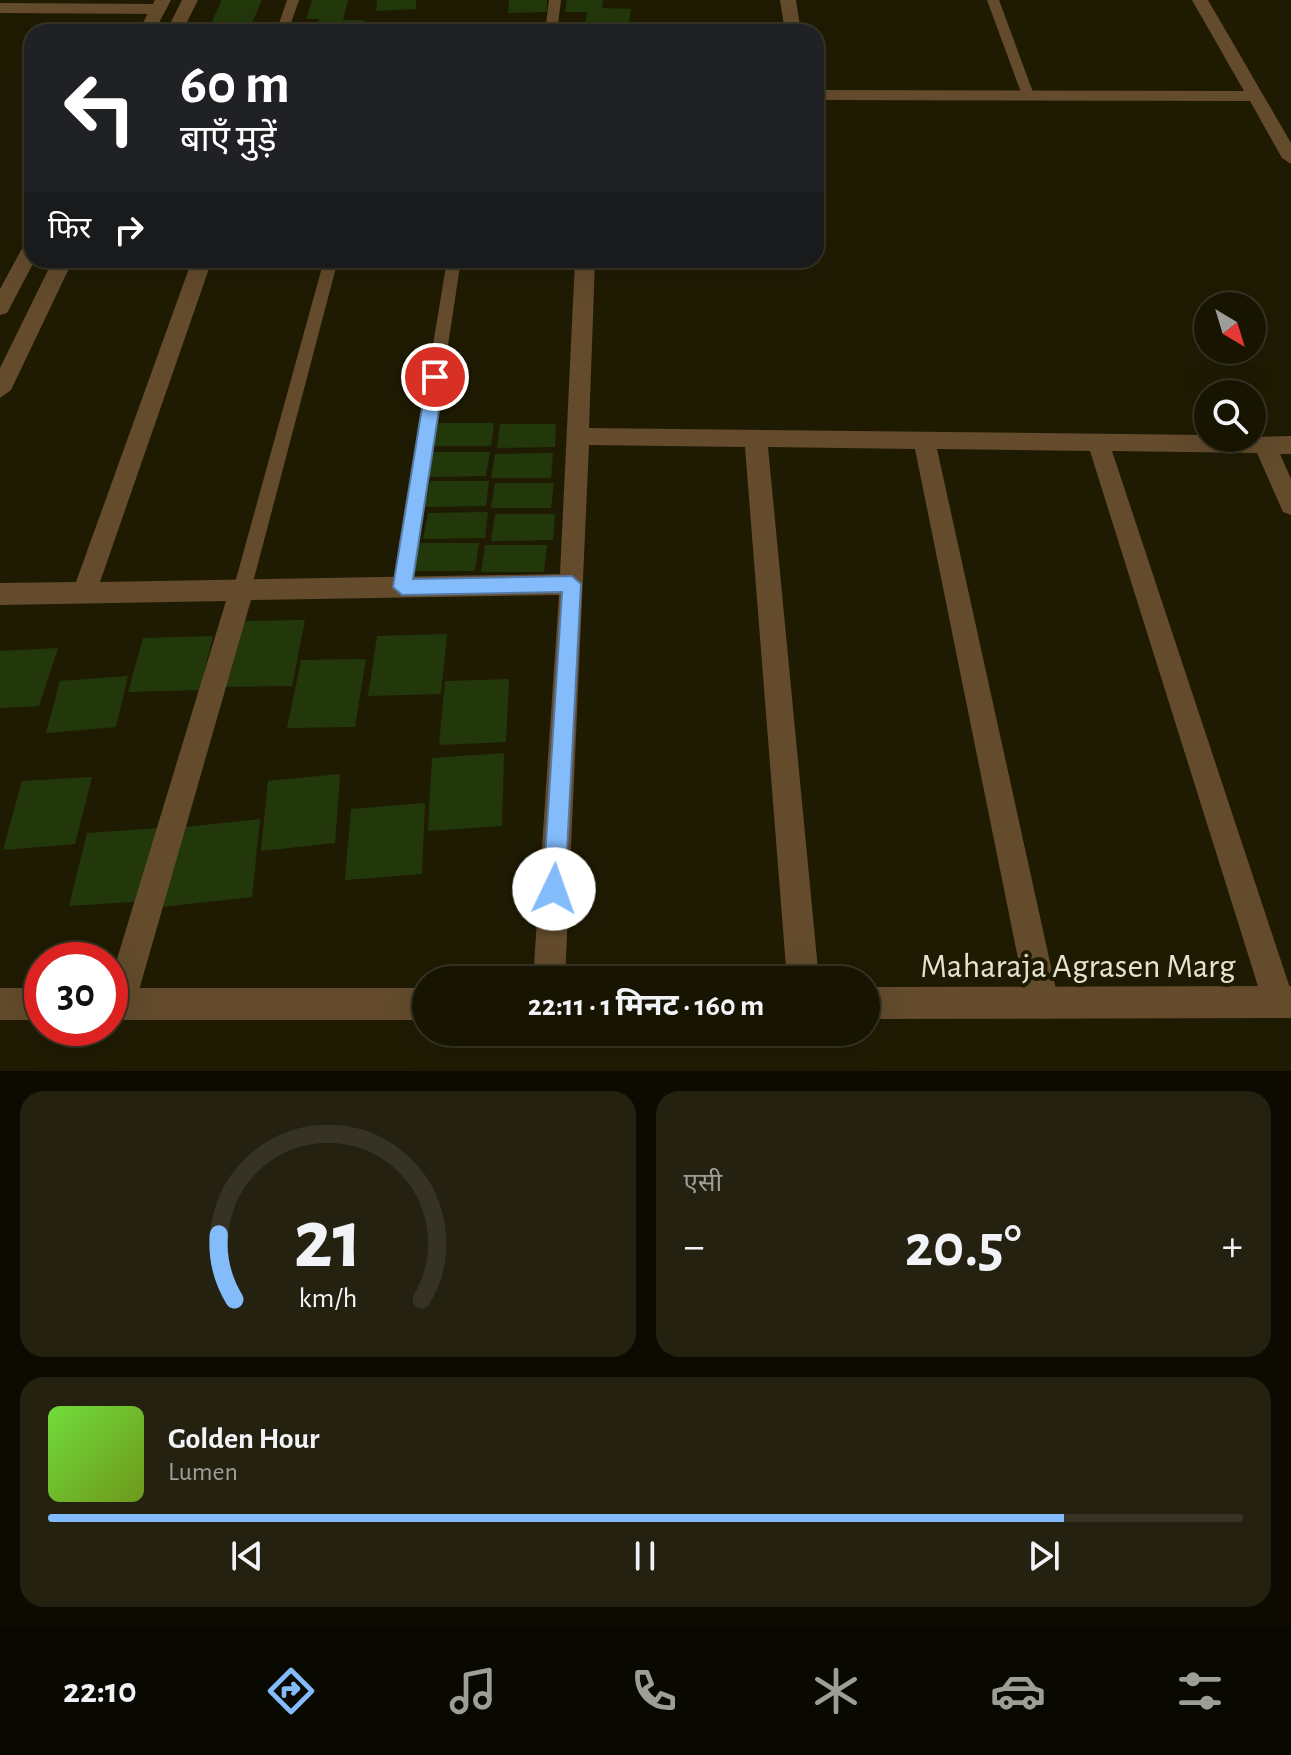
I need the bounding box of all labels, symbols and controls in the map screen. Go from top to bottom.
icon: left [48,56,152,160]
text: 60 m [180,57,290,113]
text: बाएँ मुड़ें [180,122,277,158]
icon: right [107,208,151,252]
text: फिर [48,214,91,244]
north arrow [1194,292,1266,364]
map controls [1194,292,1266,452]
pin [401,343,469,411]
icon: arrive [413,355,457,399]
button: search [1194,380,1266,452]
position arrow [512,847,596,931]
speed limit sign: 30 [24,942,128,1046]
street label: Maharaja Agrasen Marg [920,950,1236,984]
text: 22:11 · 1 मिनट · 160 m [528,991,764,1021]
text: एसी [684,1170,722,1196]
text: 21 [293,1199,362,1283]
text: 20.5° [905,1217,1022,1277]
text: − [684,1225,705,1269]
text: + [1222,1225,1243,1269]
text: km/h [298,1284,357,1313]
text: Golden Hour [168,1424,320,1454]
text: Lumen [168,1459,238,1485]
icon: previous [225,1534,269,1578]
icon: pause [623,1534,667,1578]
icon: next [1022,1534,1066,1578]
icon: directions [263,1663,319,1719]
icon: music [445,1663,501,1719]
icon: phone [626,1663,682,1719]
icon: climate [808,1663,864,1719]
icon: car [990,1663,1046,1719]
icon: filters [1172,1663,1228,1719]
text: 22:10 [63,1673,137,1709]

